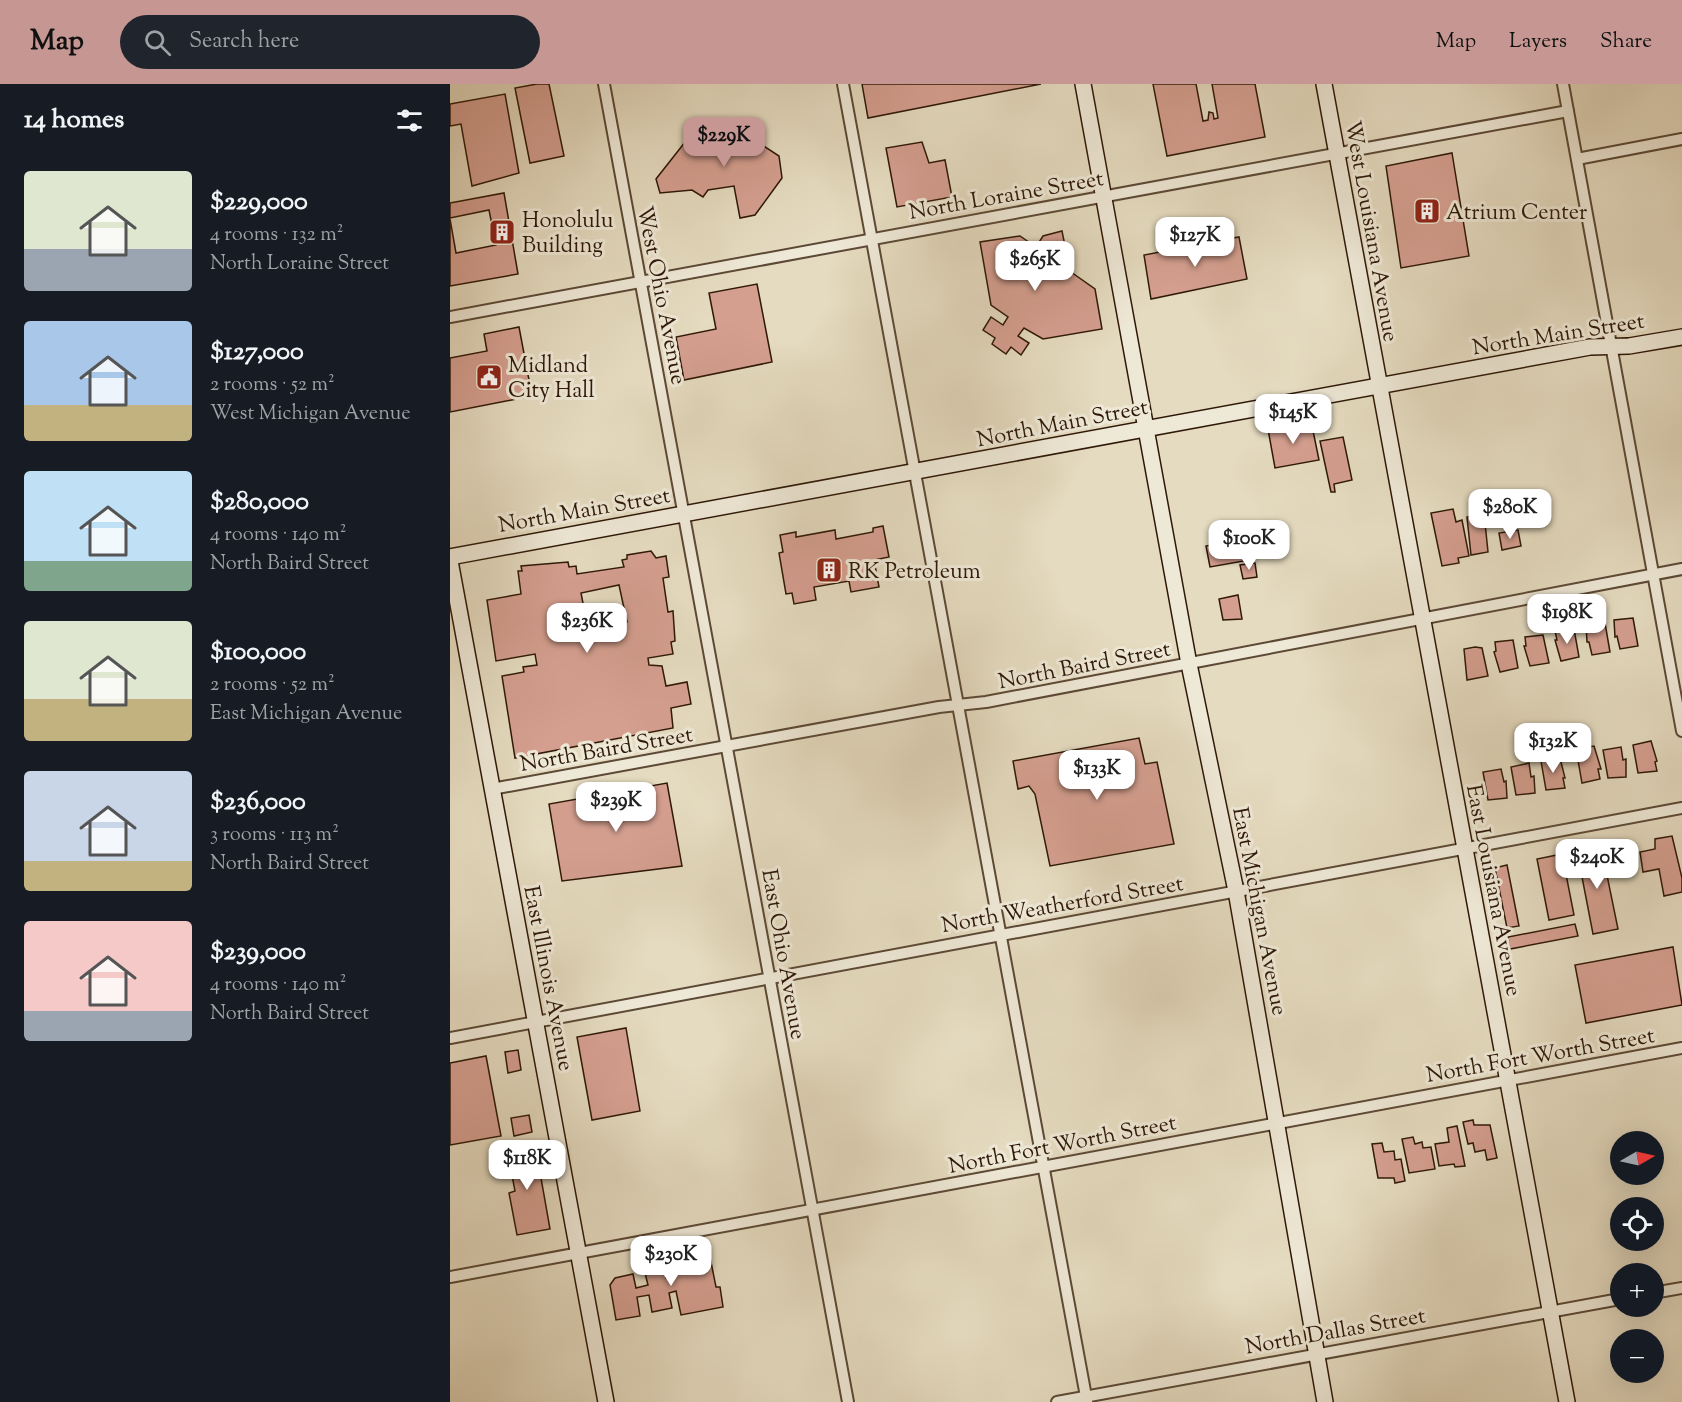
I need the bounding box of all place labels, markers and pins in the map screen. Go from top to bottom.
pin: $229K [682,117,766,168]
building icon: Atrium Center [1412,196,1442,226]
place label: Atrium Center [1446,198,1587,230]
place label: Honolulu Building [522,206,614,263]
building icon: Honolulu Building [487,217,517,247]
pin: $127K [1153,217,1237,268]
pin: $265K [993,241,1077,292]
place label: Midland City Hall [508,351,595,408]
public building icon: Midland City Hall [474,362,504,392]
pin: $145K [1251,394,1335,445]
pin: $280K [1468,489,1552,540]
pin: $100K [1207,520,1291,571]
building icon: RK Petroleum [814,555,844,585]
place label: RK Petroleum [848,557,981,589]
pin: $198K [1525,594,1609,645]
pin: $236K [545,603,629,654]
pin: $132K [1511,723,1595,774]
pin: $133K [1055,750,1139,801]
pin: $239K [574,782,658,833]
pin: $240K [1555,839,1639,890]
pin: $118K [485,1140,569,1191]
pin: $230K [629,1236,713,1287]

